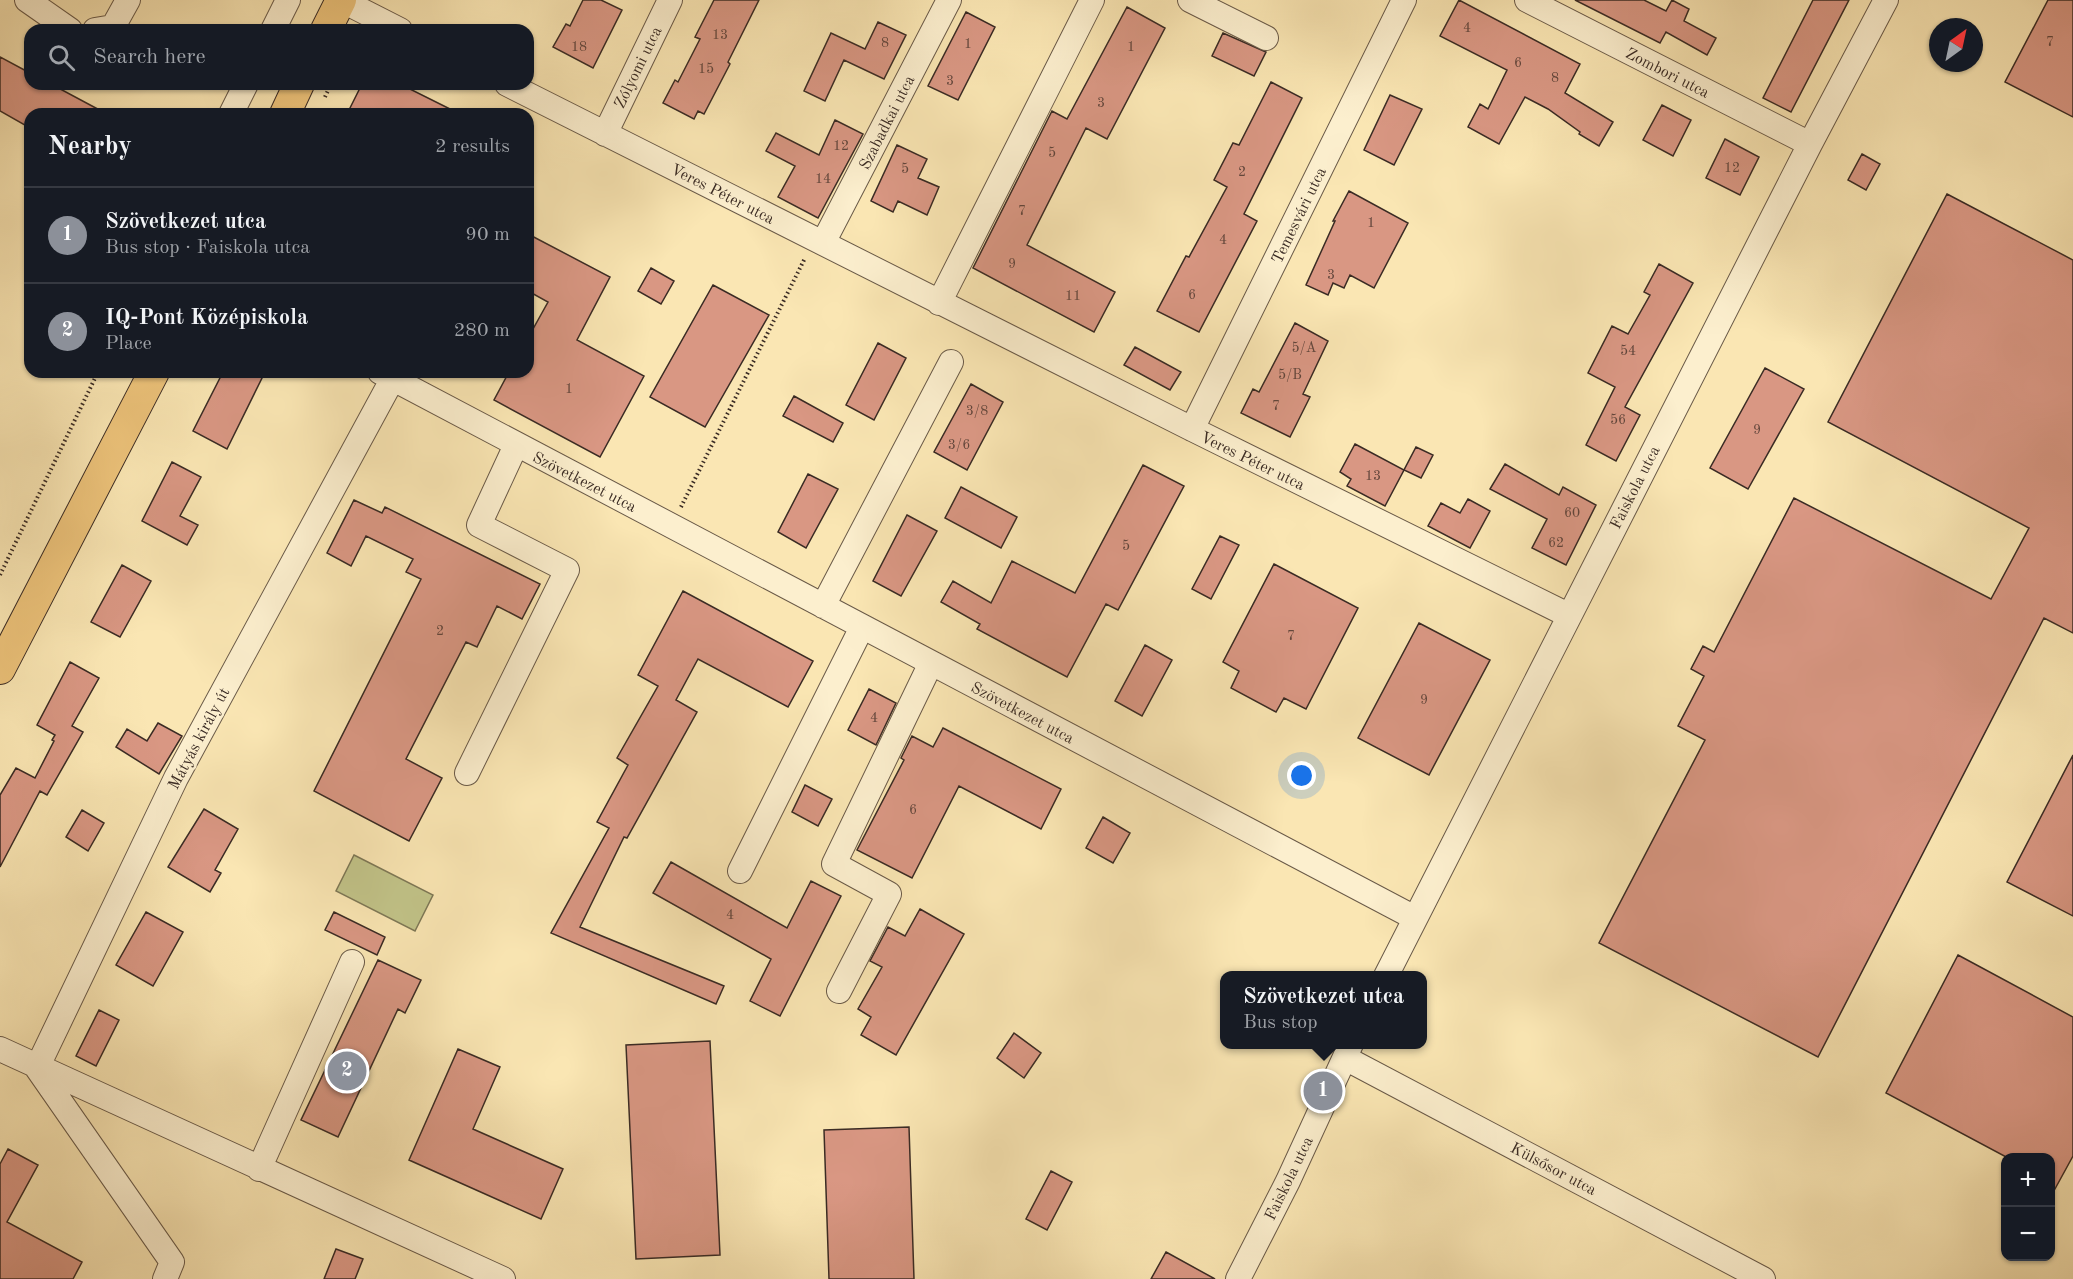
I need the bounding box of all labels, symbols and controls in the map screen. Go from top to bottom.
north arrow [1929,18,1983,72]
house number: 4 [1463,21,1471,35]
search box [24,24,534,90]
street label: Zólyomi utca [612,24,666,111]
house number: 13 [712,28,728,42]
house number: 7 [2046,35,2054,49]
house number: 8 [881,36,889,50]
house number: 1 [964,37,972,51]
house number: 18 [571,40,587,54]
house number: 1 [1127,40,1135,54]
icon: search [45,41,78,74]
text: Search here [93,46,206,68]
street label: Zombori utca [1623,46,1712,102]
house number: 6 [1514,56,1522,70]
house number: 15 [698,62,714,76]
house number: 8 [1551,71,1559,85]
street label: Szabadkai utca [857,73,918,173]
house number: 3 [946,74,954,88]
house number: 3 [1097,96,1105,110]
text: Nearby [48,134,132,160]
text: 2 results [435,137,510,157]
house number: 12 [833,139,849,153]
house number: 5 [1048,146,1056,160]
house number: 12 [1724,161,1740,175]
street label: Veres Péter utca [668,162,777,228]
house number: 5 [901,162,909,176]
house number: 2 [1238,165,1246,179]
street label: Temesvári utca [1270,165,1330,267]
house number: 14 [815,172,831,186]
house number: 7 [1018,204,1026,218]
text: Szövetkezet utca [105,211,266,233]
house number: 1 [1367,216,1375,230]
text: 1 [62,225,73,245]
text: 90 m [465,225,510,245]
house number: 4 [1219,233,1227,247]
text: Bus stop · Faiskola utca [105,238,310,258]
house number: 9 [1008,257,1016,271]
house number: 3 [1327,268,1335,282]
house number: 6 [1188,288,1196,302]
house number: 11 [1065,289,1081,303]
text: IQ-Pont Középiskola [105,307,308,329]
text: 2 [62,321,73,341]
text: 280 m [454,321,510,341]
text: Place [105,334,152,354]
house number: 5/A [1291,341,1317,355]
house number: 54 [1620,344,1636,358]
house number: 5/B [1278,368,1302,382]
house number: 1 [565,382,573,396]
house number: 7 [1272,399,1280,413]
house number: 3/8 [966,404,988,418]
house number: 56 [1610,413,1626,427]
house number: 9 [1753,423,1761,437]
street label: Veres Péter utca [1197,430,1307,494]
house number: 3/6 [948,438,970,452]
street label: Faiskola utca [1608,444,1664,532]
street label: Szövetkezet utca [530,450,639,516]
house number: 13 [1365,469,1381,483]
house number: 60 [1564,506,1580,520]
house number: 62 [1548,536,1564,550]
house number: 5 [1122,539,1130,553]
house number: 2 [436,624,444,638]
house number: 7 [1287,629,1295,643]
street label: Szövetkezet utca [968,680,1076,748]
street label: Mátyás király út [166,685,233,792]
house number: 9 [1420,693,1428,707]
house number: 4 [870,711,878,725]
your location [1287,761,1316,790]
house number: 6 [909,803,917,817]
house number: 4 [726,908,734,922]
popup [1220,971,1427,1049]
text: Szövetkezet utca [1243,986,1404,1008]
text: Bus stop [1243,1013,1318,1033]
pin: 2 [328,1048,366,1094]
pin: 1 [1304,1068,1342,1114]
street label: Faiskola utca [1263,1134,1317,1223]
street label: Külsősor utca [1507,1140,1599,1199]
map controls [2001,1153,2055,1261]
button: + [2001,1153,2055,1207]
button: − [2001,1207,2055,1261]

